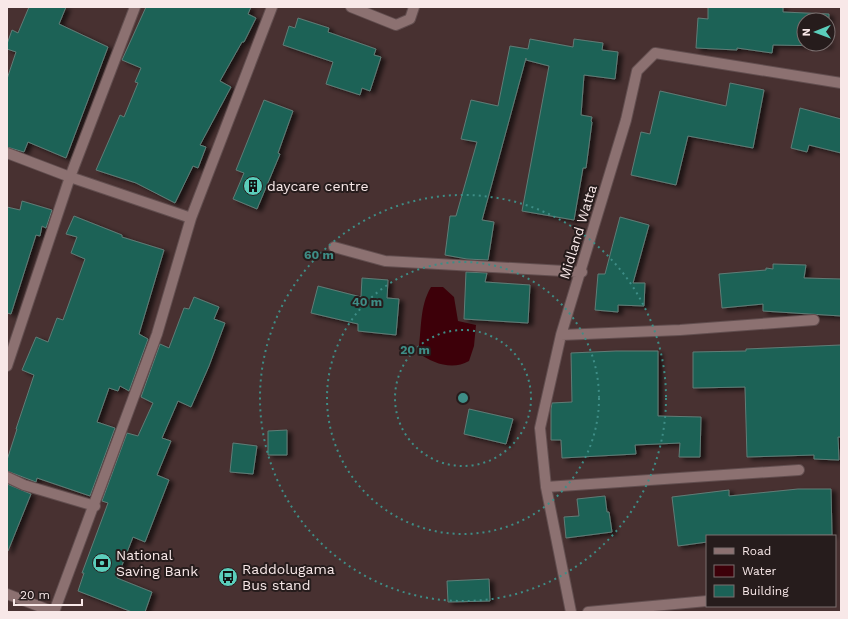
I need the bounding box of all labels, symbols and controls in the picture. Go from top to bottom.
north arrow [796,12,836,52]
text: N [800,28,813,36]
building icon: daycare centre [242,175,264,197]
place label: daycare centre [267,178,369,194]
street label: Midland Watta [556,183,600,281]
text: 60 m [304,248,334,262]
text: 40 m [352,295,382,309]
text: 20 m [400,343,430,357]
centre of rings [456,391,470,405]
legend [706,535,836,607]
text: Road [742,544,771,558]
place label: National Saving Bank [116,547,198,579]
bank icon: National Saving Bank [91,552,113,574]
place label: Raddolugama Bus stand [242,561,335,593]
text: Water [742,564,777,578]
bus stop icon: Raddolugama Bus stand [217,566,239,588]
scale bar [14,581,82,607]
text: Building [742,584,789,598]
text: 20 m [20,588,50,602]

